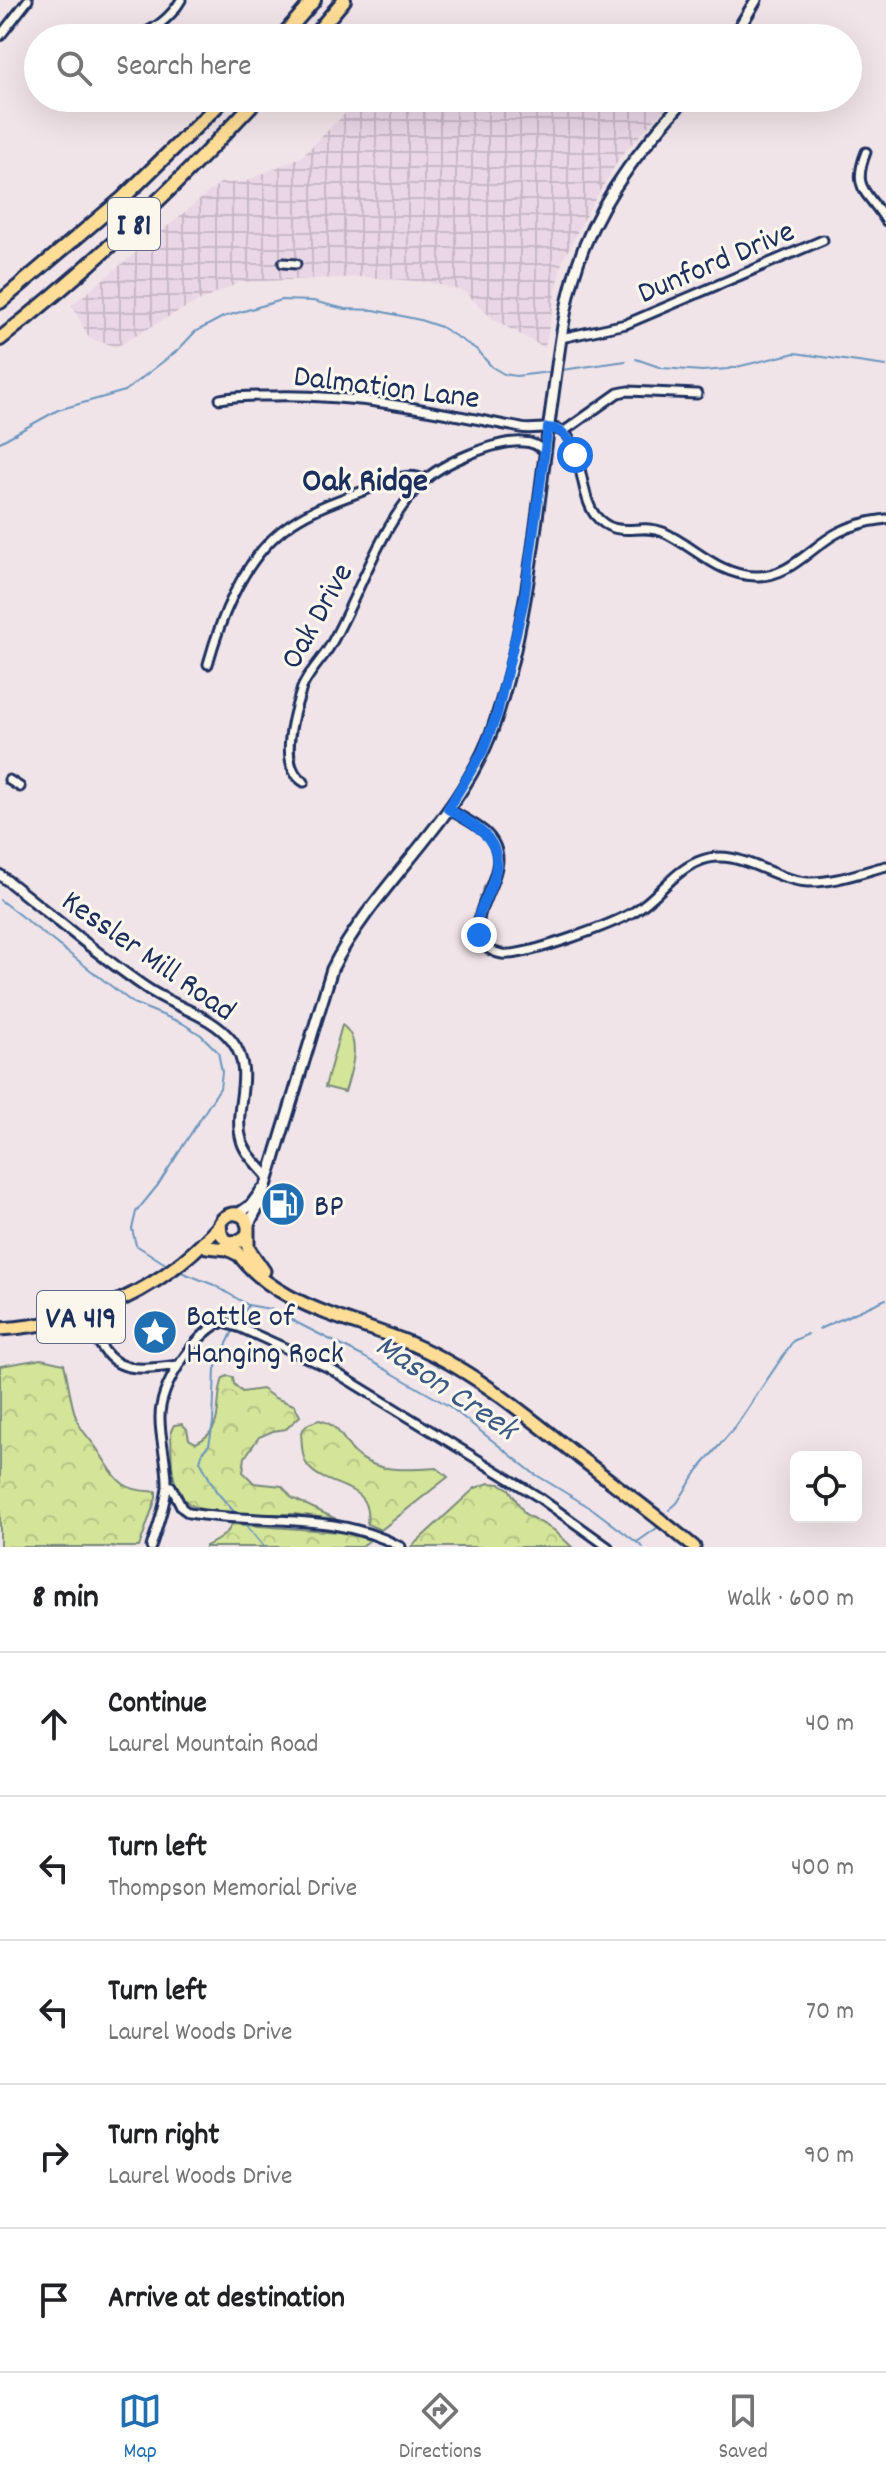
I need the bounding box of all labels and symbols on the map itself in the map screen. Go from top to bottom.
road number: I 81 [108,198,160,250]
street label: Dunford Drive [631,211,803,318]
street label: Dalmation Lane [291,356,482,424]
route start [557,437,593,473]
district label: Oak Ridge [302,459,428,508]
street label: Oak Drive [271,556,367,679]
street label: Kessler Mill Road [51,881,244,1035]
route end [461,917,497,953]
fuel station icon: BP [259,1180,307,1228]
place label: BP [314,1186,344,1232]
road number: VA 419 [37,1291,125,1343]
place label: Battle of Hanging Rock [186,1296,344,1379]
place icon: Battle of Hanging Rock [131,1308,179,1356]
water label: Mason Creek [364,1324,528,1457]

